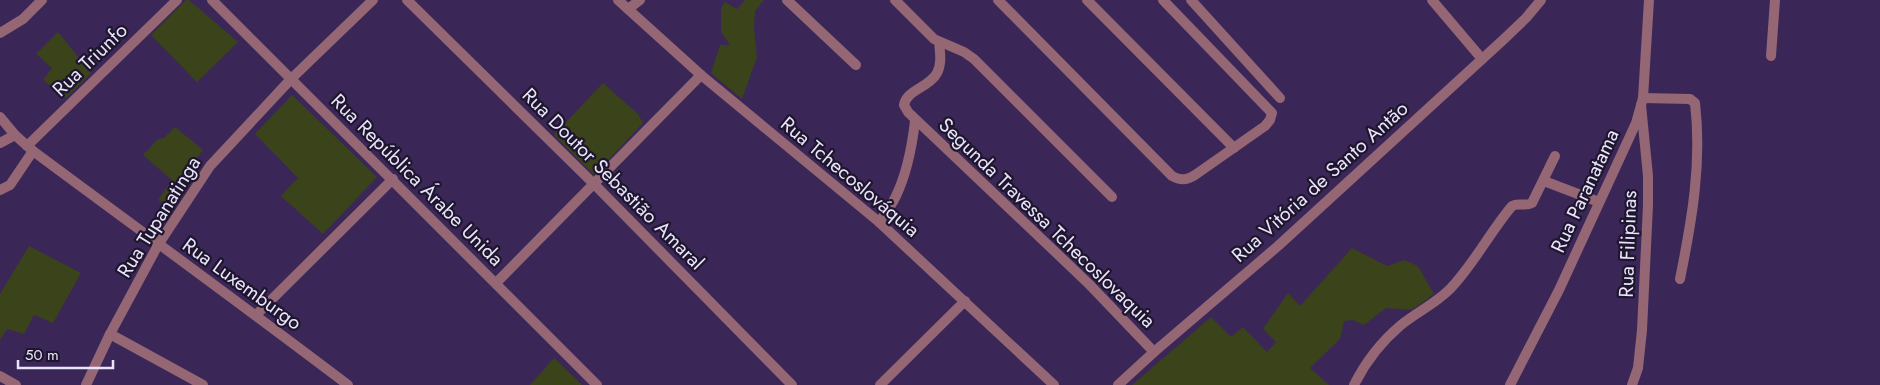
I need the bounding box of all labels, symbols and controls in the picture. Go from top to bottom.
street label: Rua Triunfo [46,17,134,103]
street label: Rua Doutor Sebastião Amaral [515,81,711,277]
street label: Rua República Árabe Unida [324,87,510,273]
street label: Rua Vitória de Santo Antão [1225,95,1415,269]
street label: Rua Tchecoslováquia [774,110,926,244]
street label: Segunda Travessa Tchecoslovaquia [932,111,1162,335]
street label: Rua Paranatama [1544,124,1626,258]
street label: Rua Tupanatinga [110,151,208,283]
street label: Rua Filipinas [1612,190,1644,298]
street label: Rua Luxemburgo [176,231,308,337]
scale bar [18,338,112,370]
text: 50 m [25,344,59,366]

